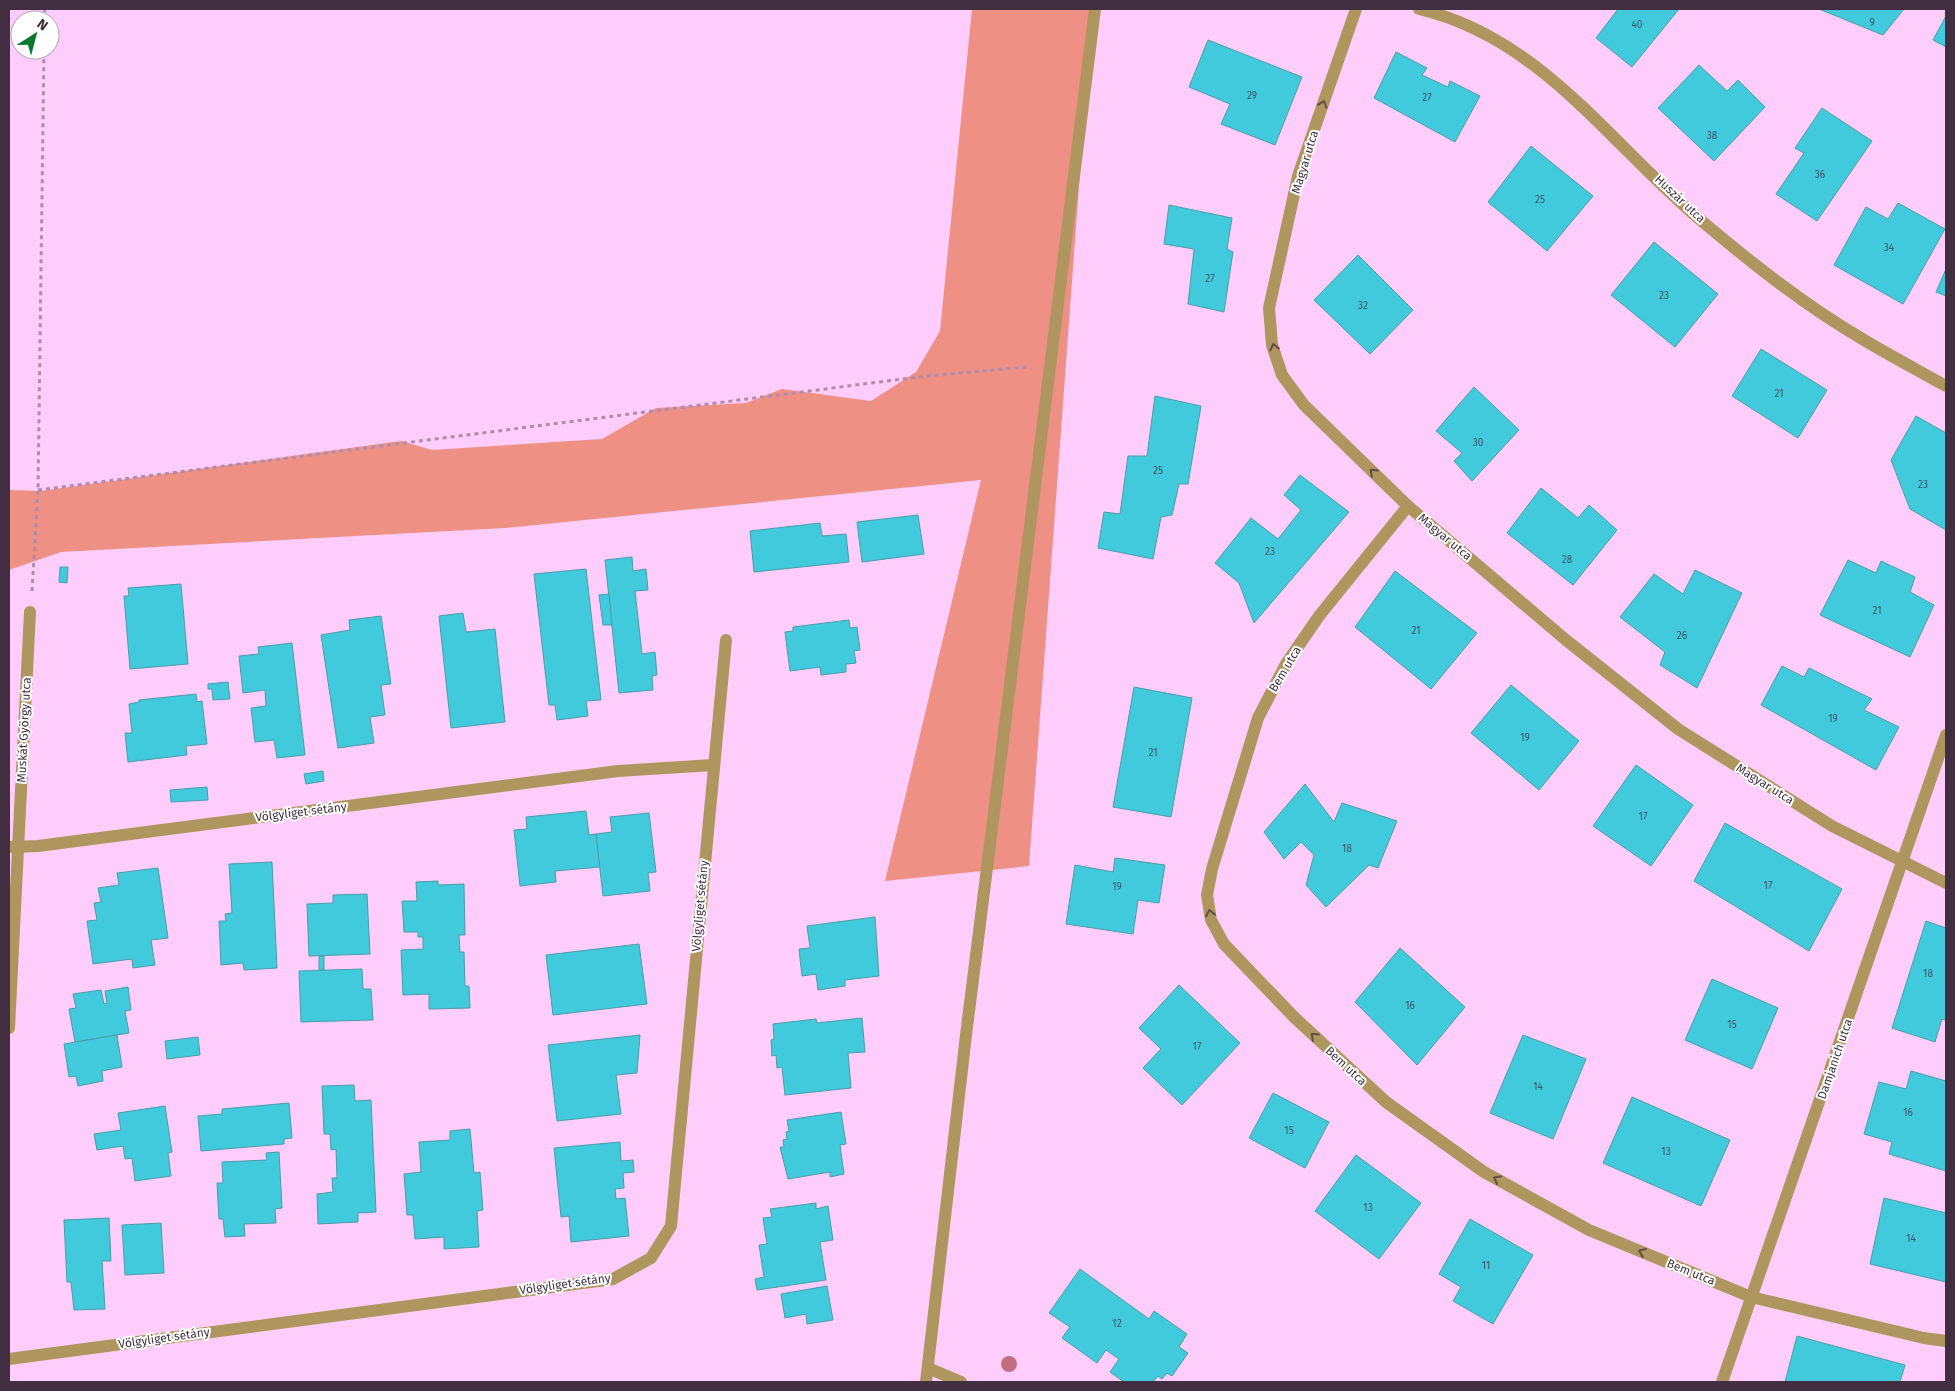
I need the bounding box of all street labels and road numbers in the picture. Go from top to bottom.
street label: Magyar utca [1289,129,1321,195]
street label: Huszár utca [1652,172,1708,226]
street label: Magyar utca [1415,511,1475,563]
street label: Bem utca [1266,644,1304,694]
street label: Muskát György utca [14,677,34,783]
street label: Magyar utca [1734,761,1796,807]
street label: Völgyliget sétány [255,799,348,825]
street label: Völgyliget sétány [689,860,711,952]
street label: Damjanich utca [1815,1017,1855,1101]
street label: Bem utca [1323,1044,1369,1088]
street label: Bem utca [1665,1256,1717,1288]
street label: Völgyliget sétány [519,1271,612,1297]
street label: Völgyliget sétány [118,1325,211,1351]

